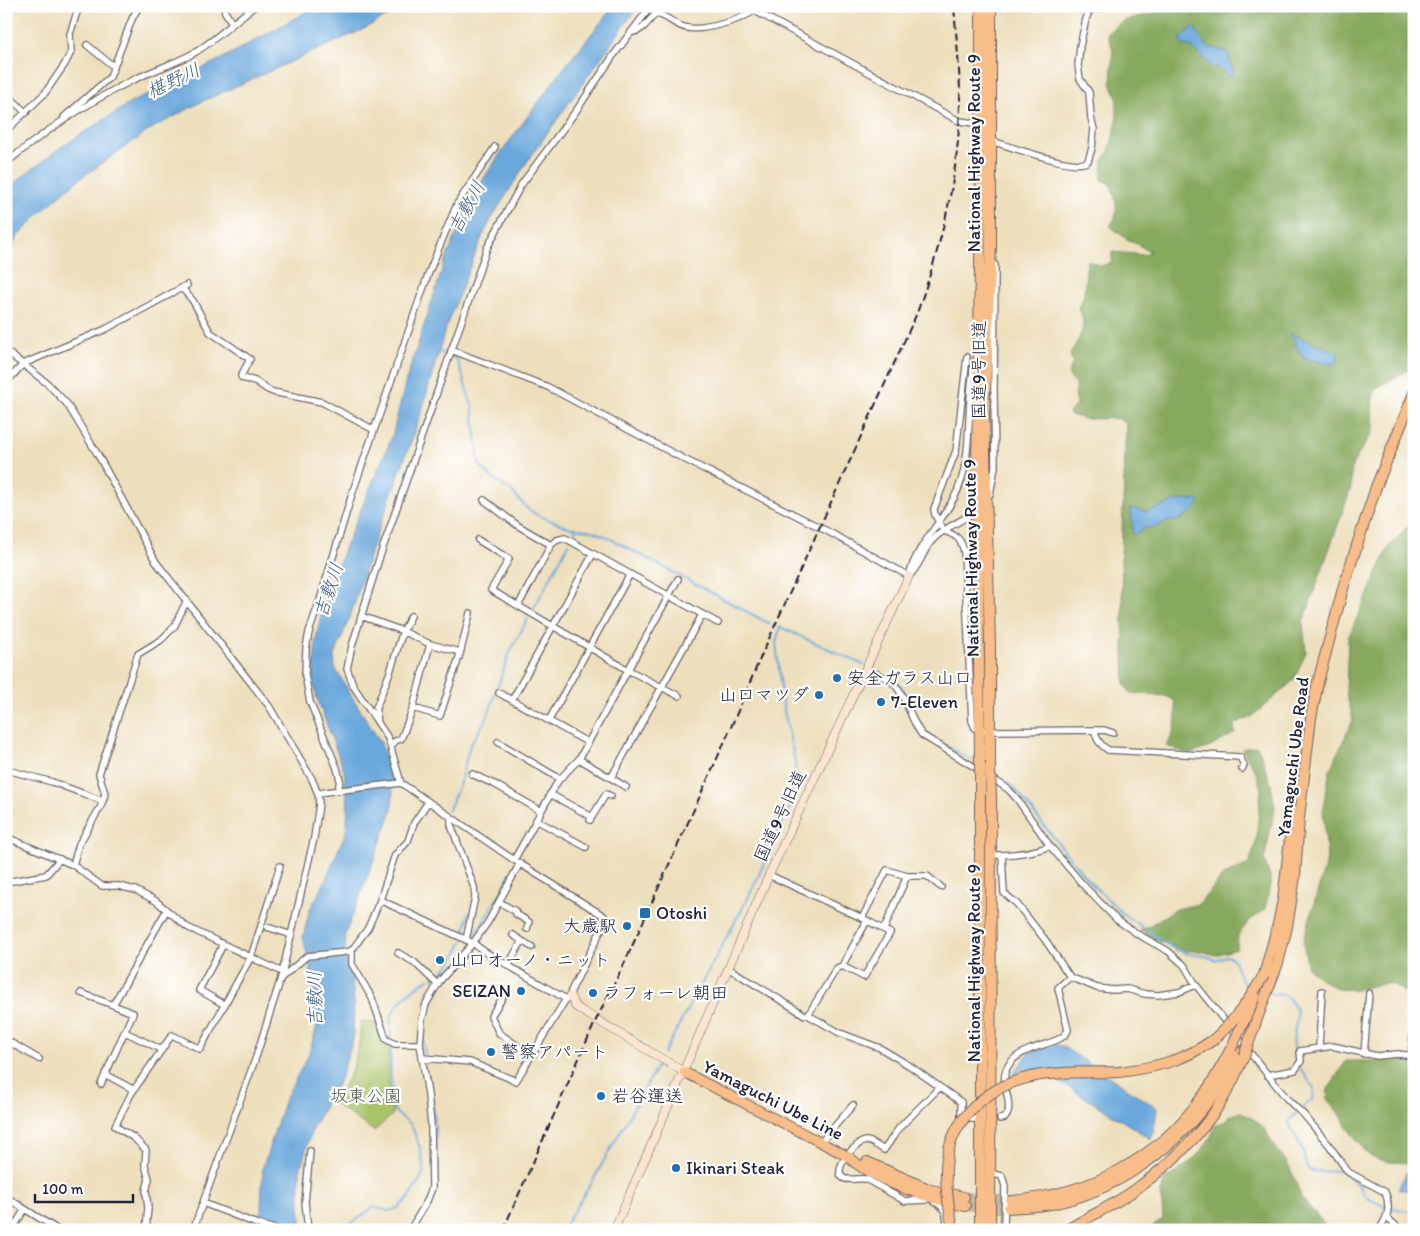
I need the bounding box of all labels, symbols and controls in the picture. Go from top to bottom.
street label: National Highway Route 9 [963,54,985,252]
water label: 椹野川 [143,58,204,103]
water label: 吉敷川 [443,177,490,238]
street label: 国道9号旧道 [968,320,990,420]
street label: National Highway Route 9 [958,459,984,657]
water label: 吉敷川 [309,559,348,621]
place label: 安全ガラス山口 [847,667,972,689]
marker: 安全ガラス山口 [831,672,843,684]
street label: Yamaguchi Ube Road [1272,675,1314,838]
place label: 山口マツダ [719,684,809,706]
marker: 山口マツダ [813,689,825,701]
place label: 7-Eleven [891,691,958,713]
marker: 7-Eleven [875,696,887,708]
street label: 国道9号旧道 [749,766,811,866]
street label: National Highway Route 9 [963,864,985,1062]
place label: Otoshi [656,902,707,924]
marker: Otoshi [638,906,652,920]
place label: 大歳駅 [563,915,617,937]
marker: 大歳駅 [621,920,633,932]
place label: 山口オーノ・ニット [450,949,611,971]
marker: 山口オーノ・ニット [434,954,446,966]
water label: 吉敷川 [303,970,326,1028]
place label: SEIZAN [452,980,511,1002]
place label: ラフォーレ朝田 [603,982,728,1004]
marker: SEIZAN [515,985,527,997]
marker: ラフォーレ朝田 [587,987,599,999]
place label: 警察アパート [501,1041,608,1063]
marker: 警察アパート [485,1046,497,1058]
street label: Yamaguchi Ube Line [699,1055,847,1145]
park label: 坂東公園 [330,1085,402,1107]
place label: 岩谷運送 [611,1085,683,1107]
marker: 岩谷運送 [595,1090,607,1102]
place label: Ikinari Steak [686,1157,784,1179]
marker: Ikinari Steak [670,1162,682,1174]
scale bar [35,1171,132,1203]
text: 100 m [42,1180,84,1198]

